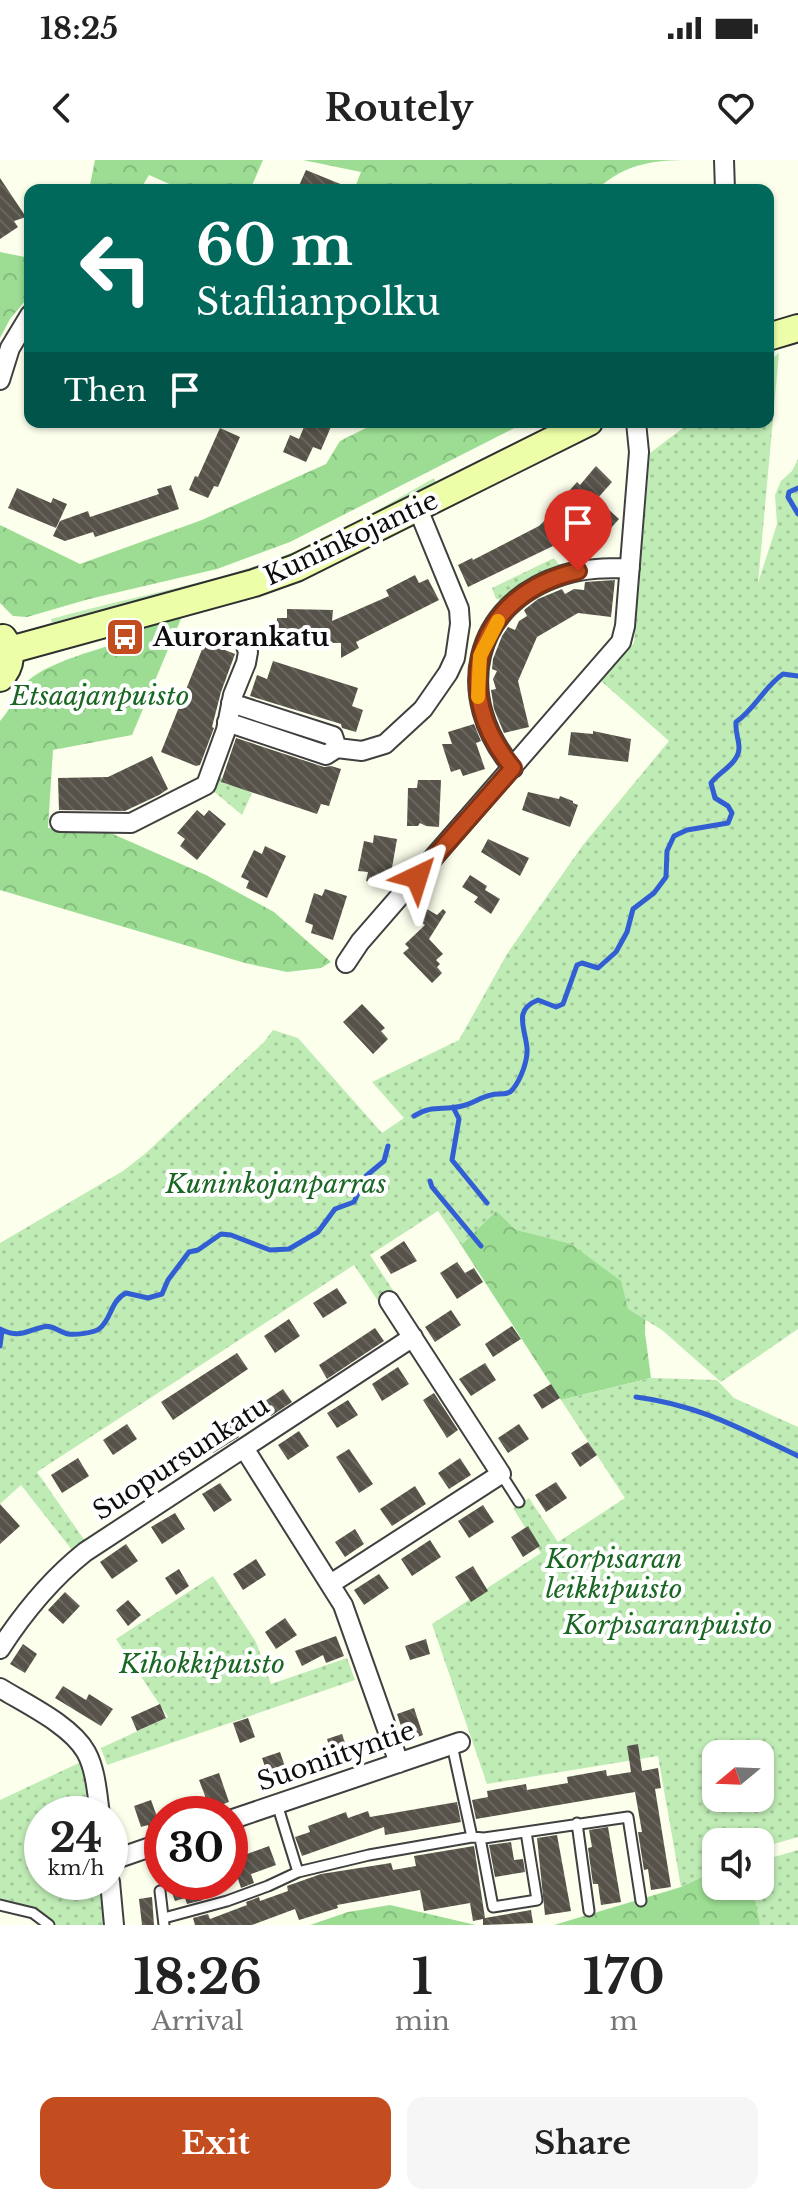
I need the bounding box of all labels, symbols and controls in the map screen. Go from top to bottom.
text: 18:25 [40,10,118,47]
icon: back [40,86,84,130]
text: Routely [325,86,473,131]
icon: heart [714,86,758,130]
text: 60 m [196,211,353,280]
icon: left [64,216,168,320]
text: Staflianpolku [196,280,440,325]
icon: arrive [163,368,207,412]
text: Then [64,372,147,409]
street label: Kuninkojantie [259,484,443,592]
pin [544,489,612,571]
icon: arrive [556,501,600,545]
bus stop icon: Aurorankatu [104,616,146,658]
place label: Aurorankatu [152,621,330,653]
park label: Etsaajanpuisto [10,680,189,712]
position arrow [375,835,459,919]
park label: Kuninkojanparras [165,1168,387,1200]
street label: Suopursunkatu [87,1389,275,1527]
park label: Korpisaran leikkipuisto [545,1543,682,1605]
park label: Korpisaranpuisto [563,1609,772,1641]
park label: Kihokkipuisto [118,1648,285,1680]
street label: Suoniityntie [253,1714,419,1798]
north arrow [702,1740,774,1812]
map controls [702,1740,774,1900]
speed limit sign: 30 [144,1796,248,1900]
text: 24 [50,1813,102,1863]
button: sound [702,1828,774,1900]
text: km/h [48,1856,104,1880]
text: 18:26 [133,1947,262,2007]
text: 1 [412,1947,433,2007]
text: 170 [583,1947,665,2007]
text: Arrival [151,2005,244,2037]
text: min [395,2005,450,2037]
text: m [610,2005,638,2037]
button: Exit [40,2097,391,2189]
button: Share [407,2097,758,2189]

